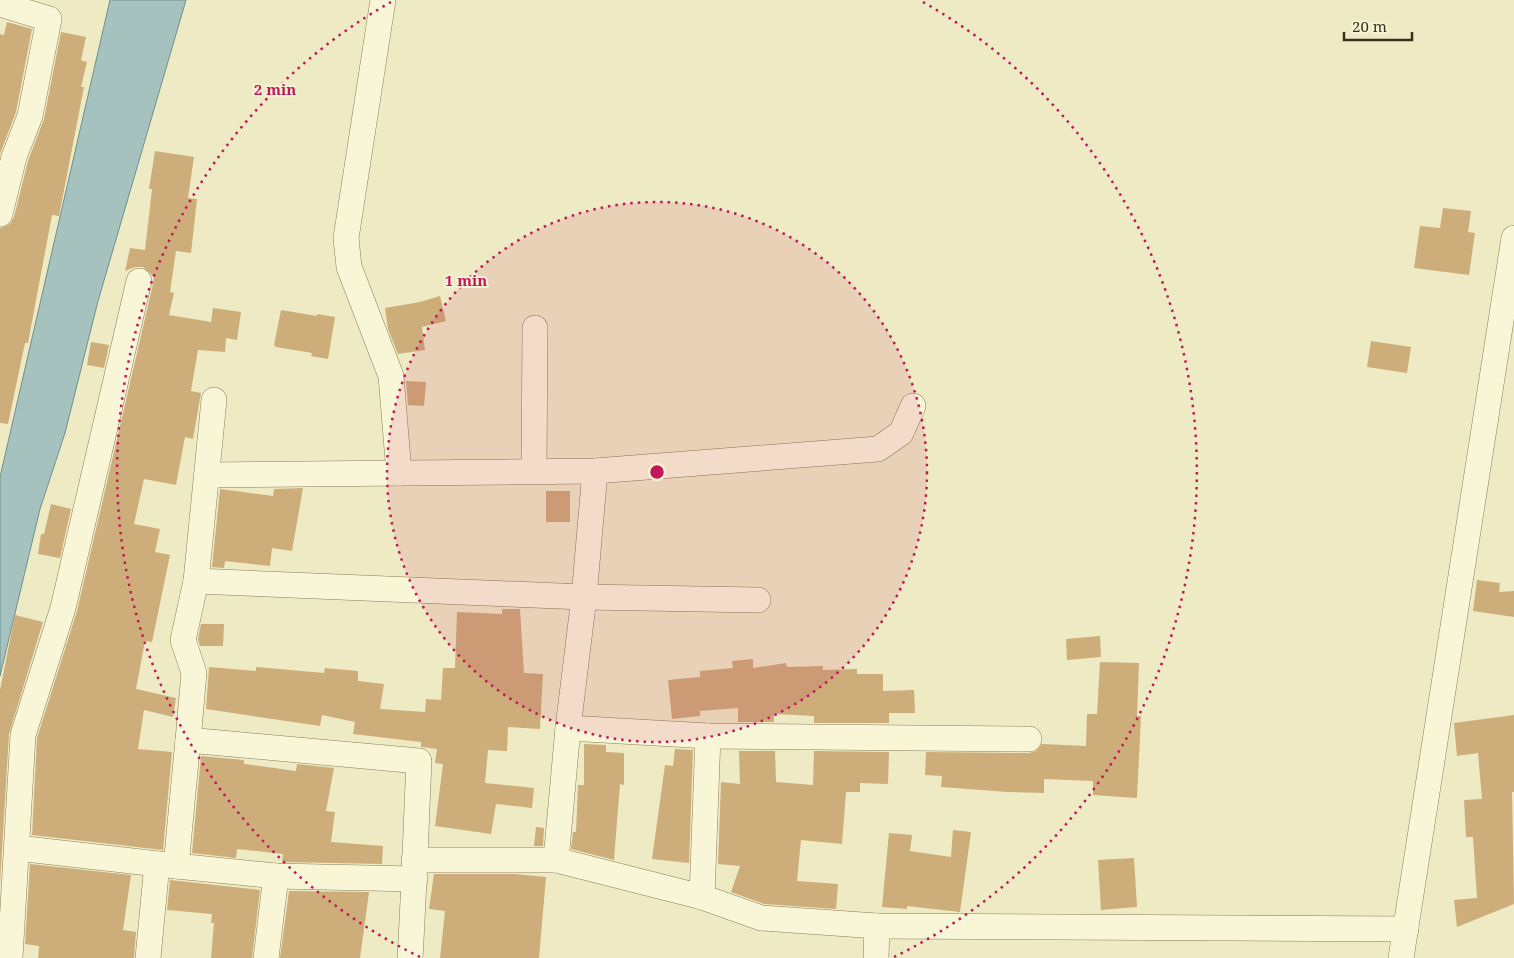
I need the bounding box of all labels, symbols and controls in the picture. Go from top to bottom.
scale bar [1344,10,1412,42]
text: 20 m [1352,16,1387,36]
text: 2 min [254,79,296,99]
text: 1 min [445,270,487,290]
centre of rings [648,463,666,481]

